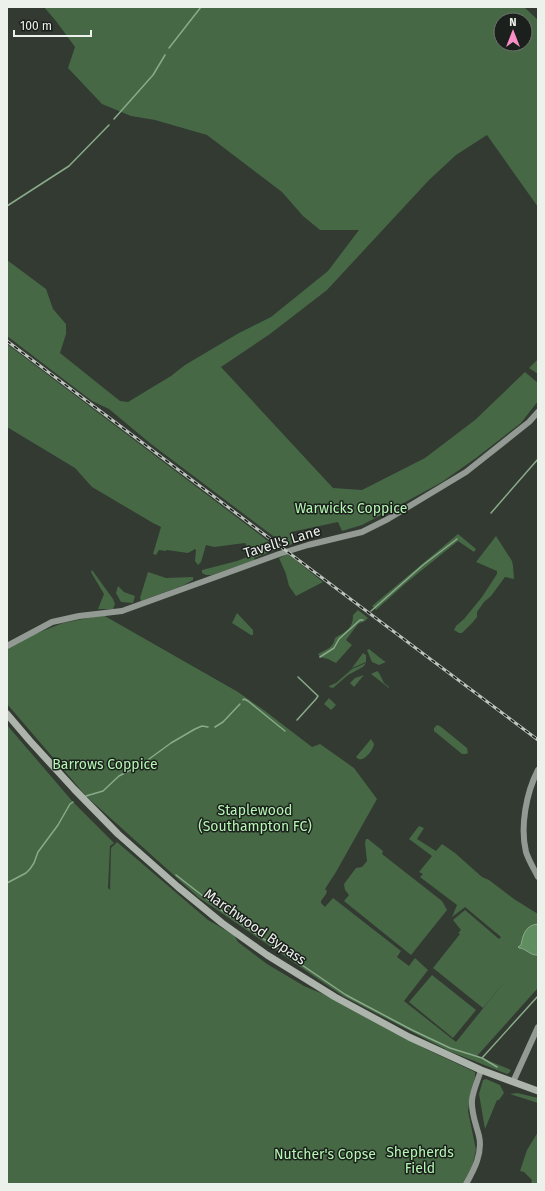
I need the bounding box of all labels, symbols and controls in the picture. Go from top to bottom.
scale bar [14,12,91,38]
north arrow [493,12,533,52]
text: N [509,16,517,29]
text: 100 m [20,19,52,33]
park label: Warwicks Coppice [295,500,407,517]
street label: Tavell's Lane [241,522,323,562]
park label: Barrows Coppice [52,756,158,773]
park label: Staplewood (Southampton FC) [198,802,312,835]
street label: Marchwood Bypass [201,885,310,969]
park label: Shepherds Field [386,1144,454,1177]
park label: Nutcher's Copse [274,1146,376,1163]

